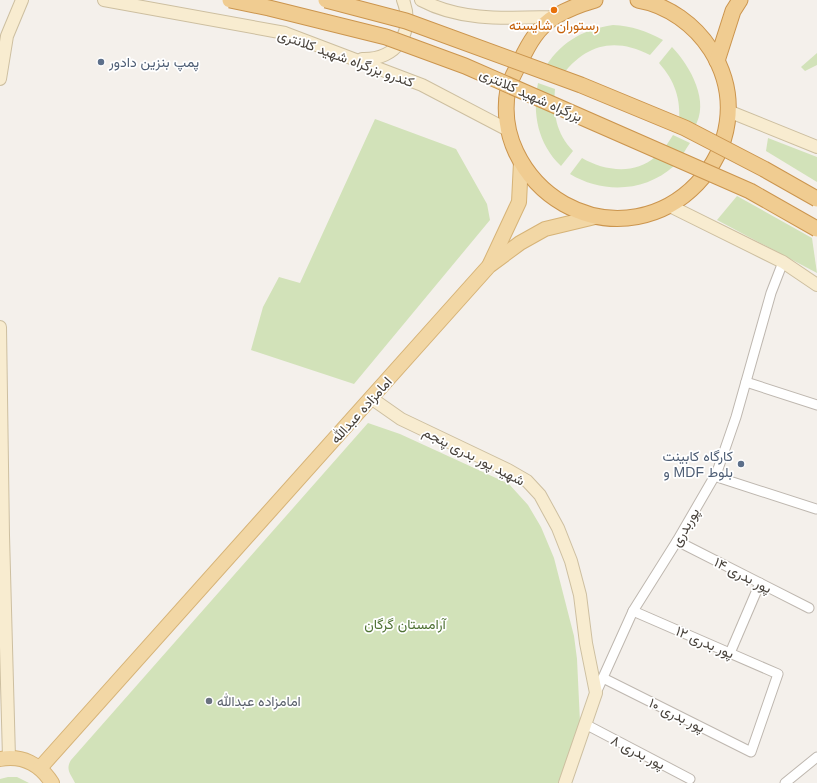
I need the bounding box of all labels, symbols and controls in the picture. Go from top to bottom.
marker: رستوران شایسته [549,5,559,15]
place label: رستوران شایسته [509,17,599,34]
street label: کندرو بزرگراه شهید کلانتری [275,26,416,91]
place label: پمپ بنزین دادور [108,54,199,72]
marker: پمپ بنزین دادور [96,57,106,67]
street label: بزرگراه شهید کلانتری [477,65,585,126]
street label: امامزاده عبدالله [327,373,396,447]
street label: شهید پور بدری پنجم [420,423,528,490]
place label: کارگاه کابینت و MDF بلوط [663,448,733,481]
marker: کارگاه کابینت و MDF بلوط [736,459,746,469]
street label: پوربدری [668,505,704,550]
street label: پور بدری ۱۴ [711,554,774,598]
park label: آرامستان گرگان [364,616,448,633]
street label: پور بدری ۱۲ [673,623,736,663]
place label: امامزاده عبدالله [217,693,301,710]
street label: پور بدری ۱۰ [646,695,708,737]
marker: امامزاده عبدالله [204,696,214,706]
street label: پور بدری ۸ [607,732,668,774]

